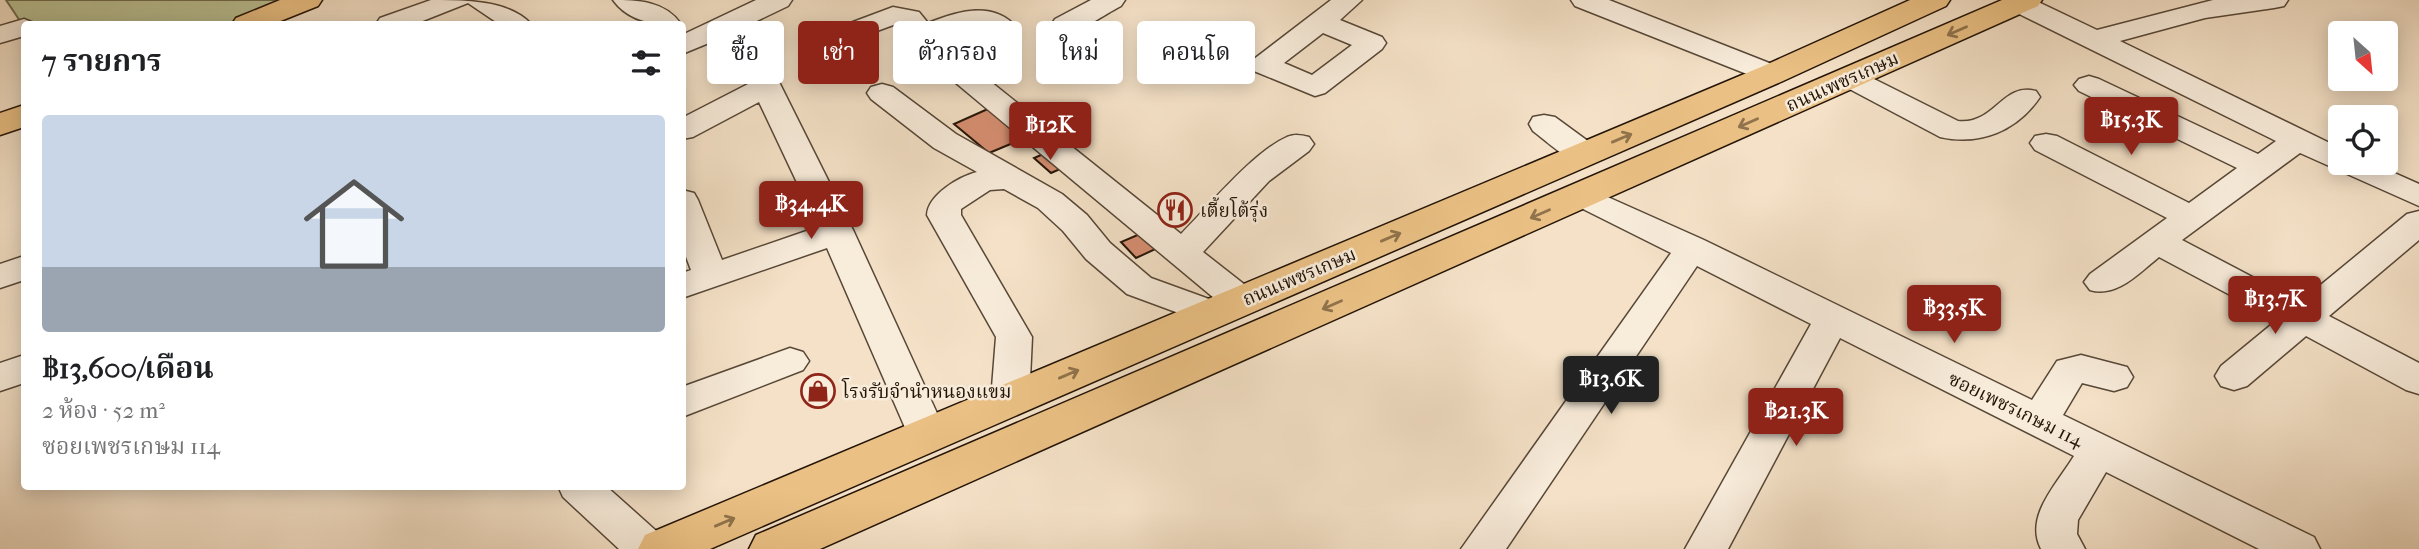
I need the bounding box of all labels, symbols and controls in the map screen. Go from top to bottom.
chip: ซื้อ [707,21,784,84]
chip: เช่า [798,21,879,84]
chip: ตัวกรอง [893,21,1022,84]
chip: ใหม่ [1036,21,1123,84]
chip: คอนโด [1137,21,1255,84]
north arrow [2328,21,2398,91]
map controls [2328,21,2398,175]
one-way arrow [1946,25,1968,38]
text: 7 รายการ [42,44,162,79]
icon: filters [627,44,665,82]
street label: ถนนเพชรเกษม [1783,47,1902,117]
pin: ฿15.3K [2074,97,2188,157]
pin: ฿12K [1009,102,1091,162]
button: locate [2328,105,2398,175]
text: ฿15.3K [2100,106,2162,133]
text: ฿12K [1025,111,1075,138]
one-way arrow [1738,117,1760,130]
one-way arrow [1611,131,1633,144]
icon: home [291,161,417,287]
pin: ฿34.4K [754,182,868,241]
text: ฿34.4K [775,190,847,217]
restaurant icon: เตี้ยโต้รุ่ง [1156,191,1194,229]
place label: เตี้ยโต้รุ่ง [1200,196,1268,223]
one-way arrow [1530,208,1551,221]
one-way arrow [1379,230,1401,243]
street label: ถนนเพชรเกษม [1239,243,1359,311]
pin: ฿13.7K [2218,276,2332,336]
text: ฿13.7K [2244,285,2306,312]
pin: ฿33.5K [1897,286,2011,345]
text: ฿33.5K [1923,294,1985,321]
one-way arrow [1321,299,1343,312]
text: ฿13,600/เดือน [42,351,214,386]
pin: ฿13.6K [1554,356,1668,416]
text: ฿13.6K [1579,365,1643,392]
one-way arrow [1058,367,1079,380]
street label: ซอยเพชรเกษม 114 [1945,368,2087,452]
shop icon: โรงรับจำนำหนองแขม [799,372,837,410]
place label: โรงรับจำนำหนองแขม [841,377,1011,403]
pin: ฿21.3K [1739,388,1853,448]
text: 2 ห้อง · 52 m² [42,397,165,424]
text: ฿21.3K [1764,397,1828,424]
text: ซอยเพชรเกษม 114 [42,433,220,460]
one-way arrow [713,515,735,528]

